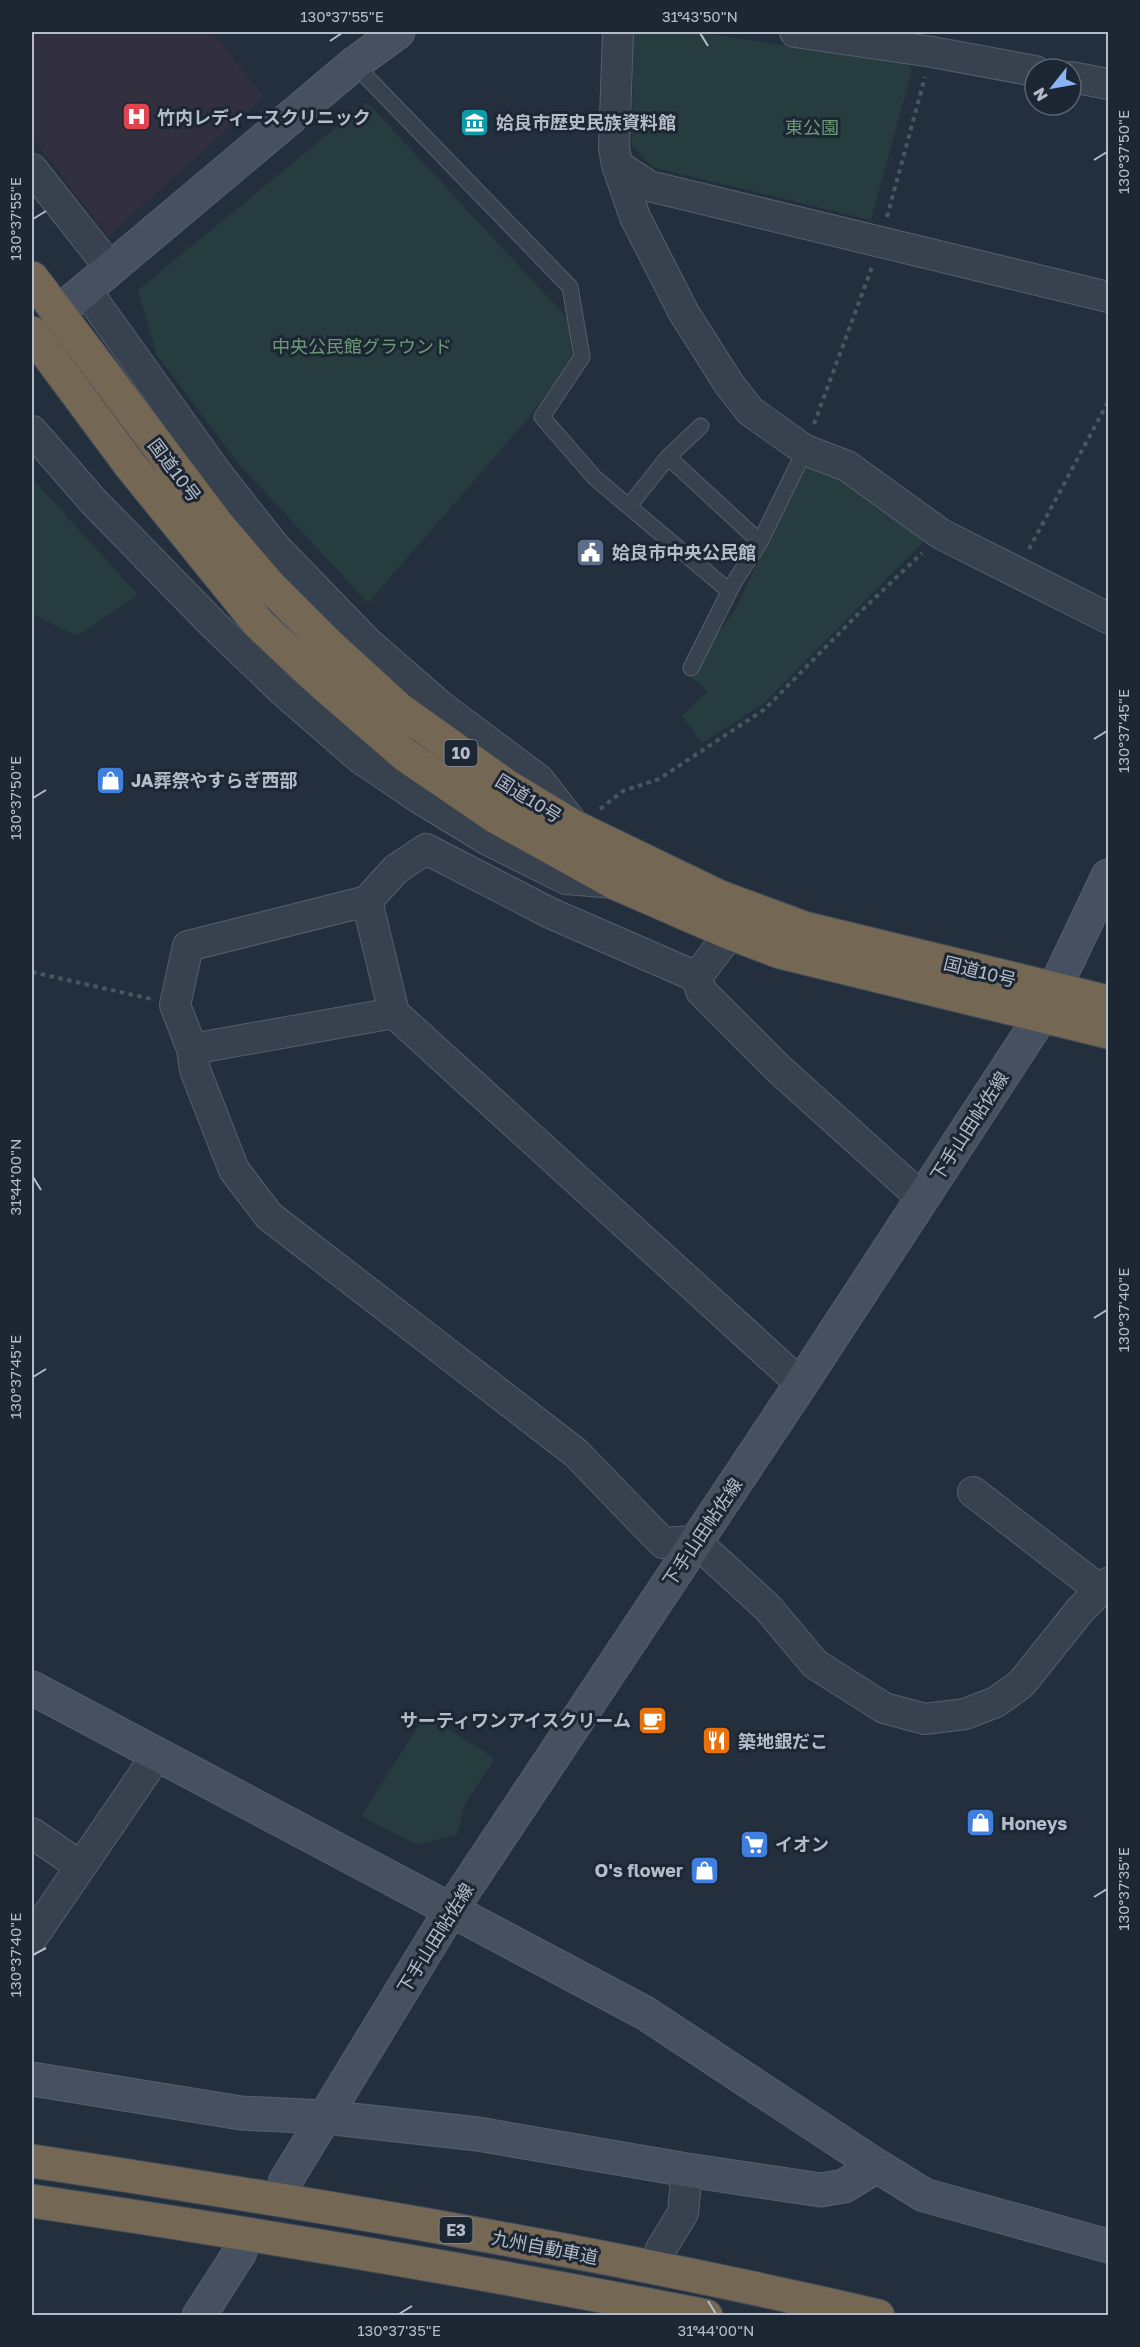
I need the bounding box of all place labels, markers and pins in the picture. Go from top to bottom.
hospital icon: 竹内レディースクリニック [120,101,152,133]
place label: 竹内レディースクリニック [157,106,371,128]
museum icon: 姶良市歴史民族資料館 [459,106,491,138]
place label: 姶良市歴史民族資料館 [496,111,676,133]
public building icon: 姶良市中央公民館 [575,536,607,568]
place label: 姶良市中央公民館 [612,541,756,563]
shop icon: JA葬祭やすらぎ西部 [94,764,126,796]
place label: JA葬祭やすらぎ西部 [131,769,298,791]
cafe icon: サーティワンアイスクリーム [636,1704,668,1736]
place label: サーティワンアイスクリーム [400,1709,631,1731]
restaurant icon: 築地銀だこ [701,1725,733,1757]
place label: 築地銀だこ [738,1730,828,1752]
shop icon: Honeys [964,1807,996,1839]
place label: Honeys [1001,1812,1067,1834]
supermarket icon: イオン [738,1828,770,1860]
place label: イオン [775,1833,829,1855]
shop icon: O's flower [688,1854,720,1886]
place label: O's flower [595,1859,683,1881]

